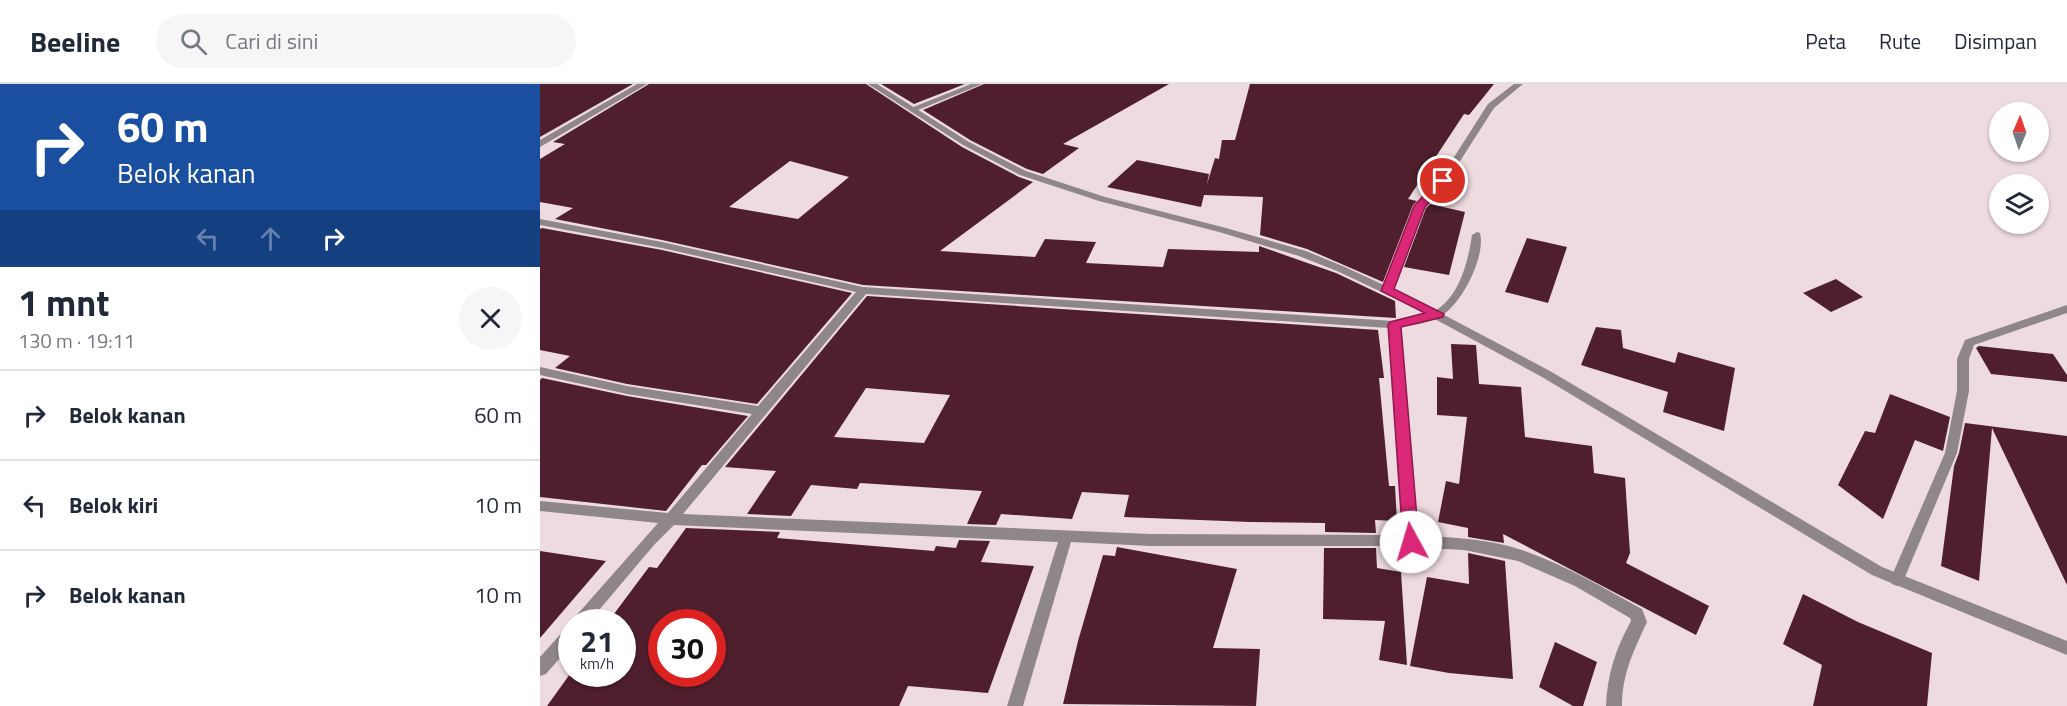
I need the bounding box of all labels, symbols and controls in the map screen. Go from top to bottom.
search box [156,14,576,68]
text: Beeline [30,20,120,63]
text: Cari di sini [225,24,318,58]
icon: search [177,25,210,58]
text: Peta [1805,25,1846,57]
text: Rute [1879,25,1921,57]
text: Disimpan [1954,25,2037,57]
text: 60 m [117,94,209,158]
north arrow [1989,102,2049,162]
map controls [1989,102,2049,234]
icon: right [18,108,96,186]
text: Belok kanan [117,152,256,193]
pin [1417,155,1468,206]
icon: arrive [1426,164,1459,197]
button: layers [1989,174,2049,234]
icon: left [191,222,224,255]
icon: ahead [254,222,287,255]
icon: right [317,222,350,255]
text: 1 mnt [18,275,109,330]
button: close [459,287,522,350]
text: 130 m · 19:11 [18,325,135,356]
text: Belok kanan [69,398,186,432]
text: 60 m [474,398,522,432]
icon: right [18,399,51,432]
text: Belok kiri [69,488,158,522]
text: 10 m [474,488,522,522]
icon: left [18,489,51,522]
position arrow [1379,510,1443,574]
text: Belok kanan [69,578,186,612]
text: 10 m [474,578,522,612]
icon: right [18,579,51,612]
speed limit sign: 30 [648,609,726,687]
text: 21 [580,618,614,664]
text: km/h [580,652,614,675]

